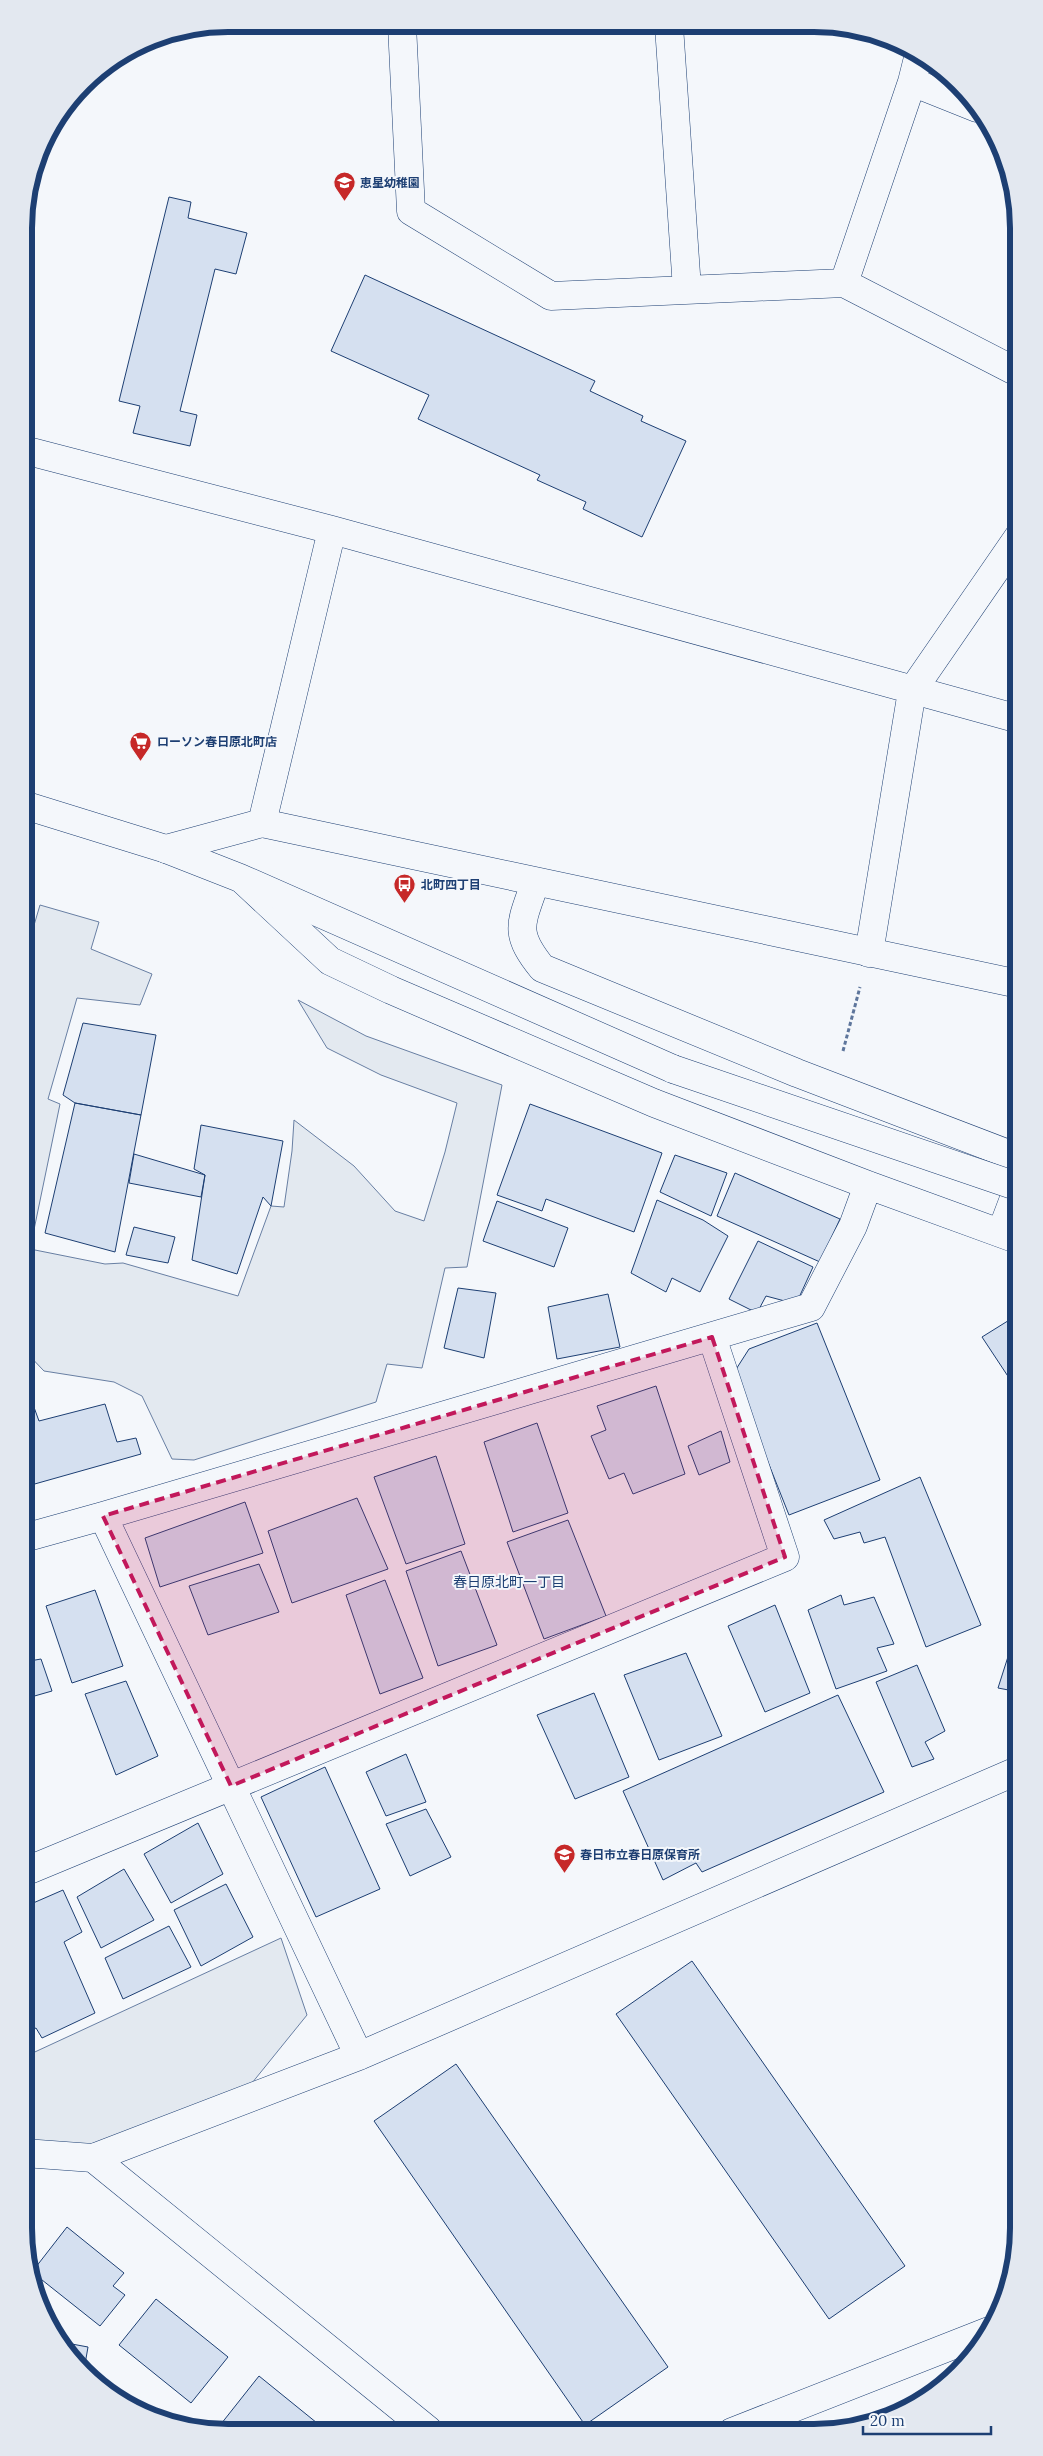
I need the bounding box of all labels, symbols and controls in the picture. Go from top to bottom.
school or university icon: 恵星幼稚園 [332,171,356,202]
place label: 恵星幼稚園 [360,175,420,190]
supermarket icon: ローソン春日原北町店 [129,730,153,761]
place label: ローソン春日原北町店 [157,734,277,749]
bus stop icon: 北町四丁目 [393,873,417,904]
place label: 北町四丁目 [421,877,481,892]
district label: 春日原北町一丁目 [453,1573,565,1591]
school or university icon: 春日市立春日原保育所 [552,1843,576,1874]
place label: 春日市立春日原保育所 [580,1847,700,1862]
scale bar [863,2404,990,2436]
text: 20 m [870,2411,905,2430]

